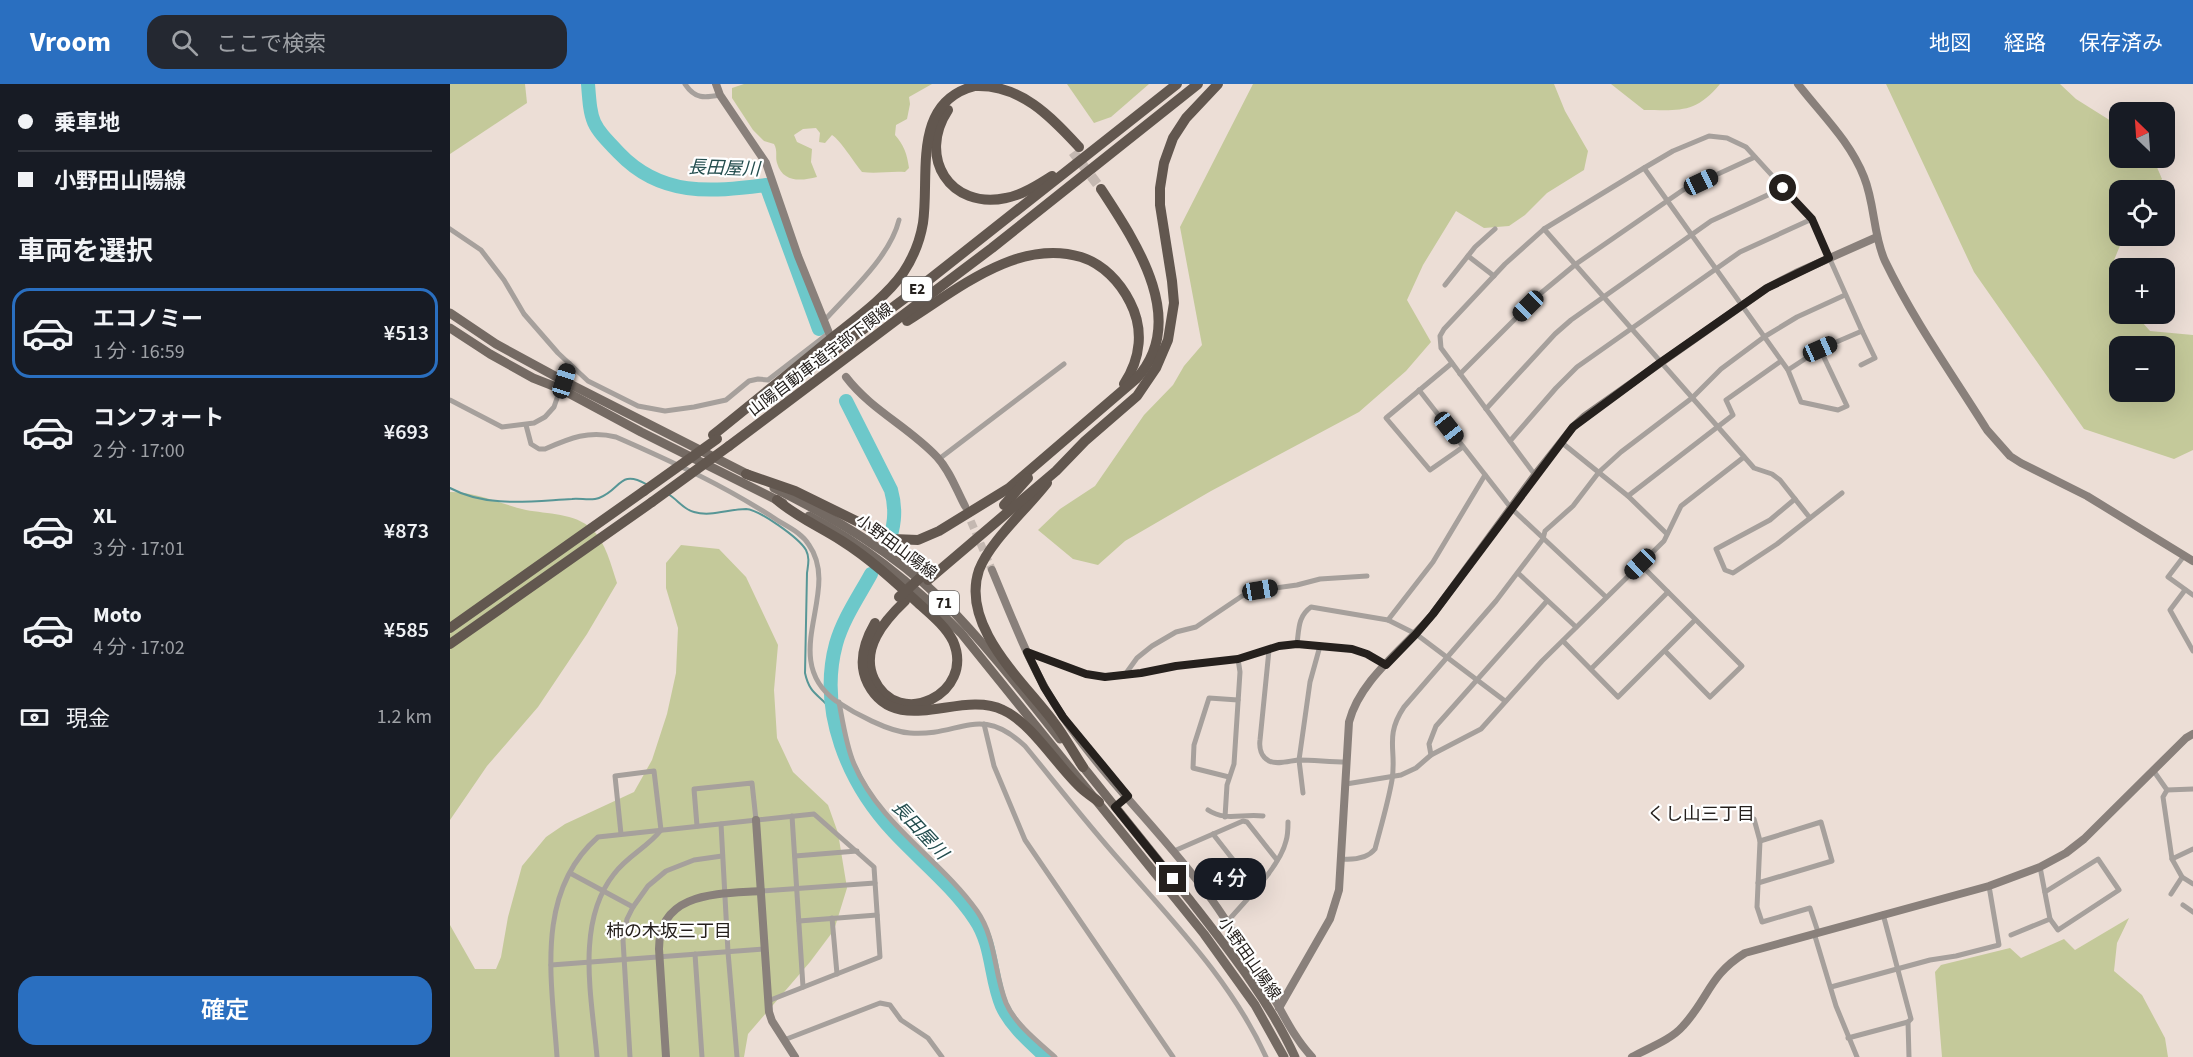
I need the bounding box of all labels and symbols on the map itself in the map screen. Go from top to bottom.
north arrow [2109,102,2175,168]
water label: 長田屋川 [688,155,762,182]
car [1681,166,1721,198]
route start [1769,174,1796,201]
road number: E2 [902,277,932,301]
car [1509,287,1547,325]
street label: 山陽自動車道宇部下関線 [744,298,898,422]
car [1800,333,1840,365]
car [550,361,578,401]
car [1431,408,1467,448]
street label: 小野田山陽線 [851,509,941,584]
car [1621,545,1659,583]
car [1241,578,1279,602]
road number: 71 [929,591,959,615]
water label: 長田屋川 [886,795,955,867]
district label: くし山三丁目 [1647,802,1755,827]
callout: 4 分 [1194,858,1266,900]
route end [1159,865,1186,892]
street label: 小野田山陽線 [1213,913,1286,1004]
district label: 柿の木坂三丁目 [606,919,732,944]

